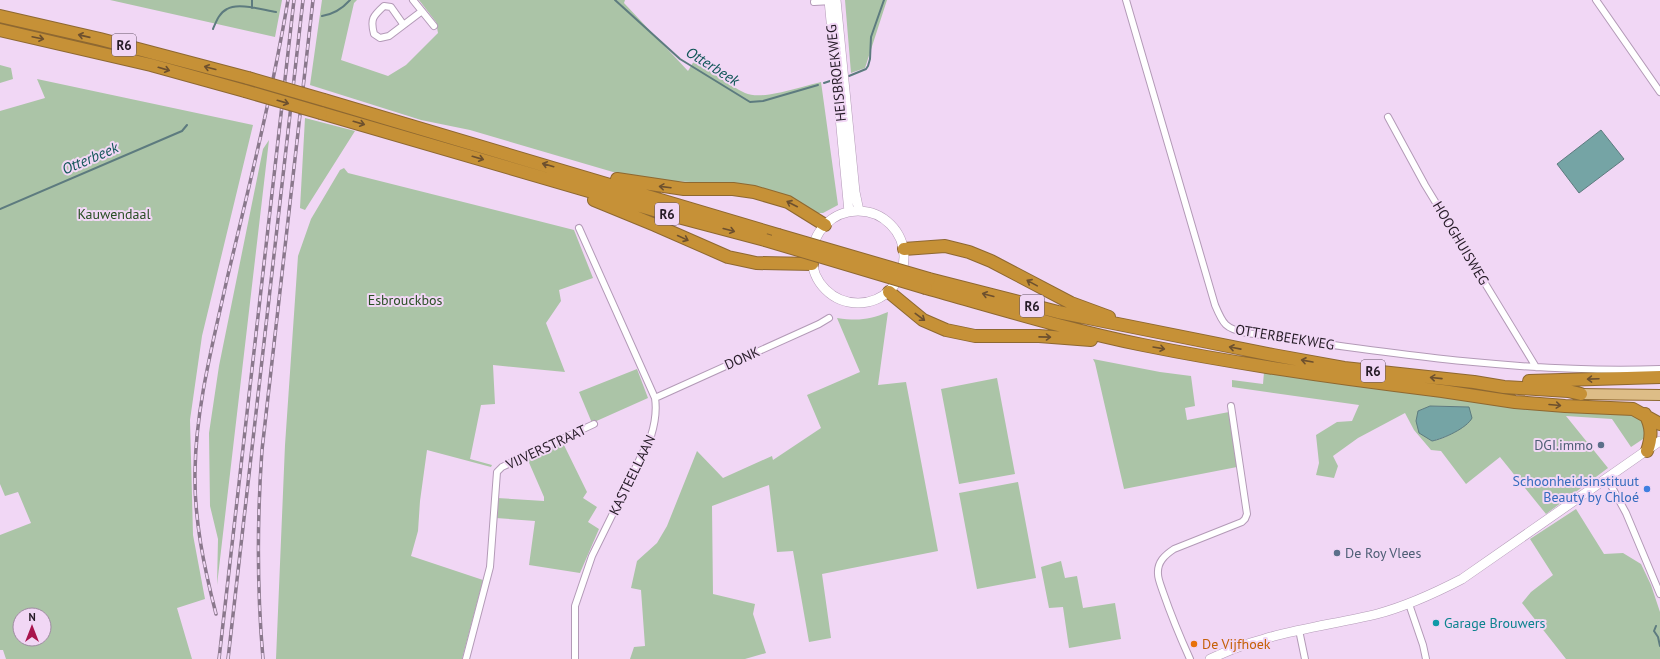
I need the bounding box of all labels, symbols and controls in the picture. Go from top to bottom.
street label: HEISBROEKWEG [822,24,850,122]
one-way arrow [78,31,91,39]
one-way arrow [31,34,44,42]
road number: R6 [112,34,136,56]
water label: Otterbeek [683,42,744,90]
one-way arrow [204,64,217,71]
one-way arrow [158,65,171,73]
one-way arrow [276,99,289,106]
one-way arrow [352,120,365,127]
water label: Otterbeek [59,137,122,178]
one-way arrow [471,155,484,162]
one-way arrow [542,161,555,168]
one-way arrow [659,183,672,191]
street label: HOOGHUISWEG [1429,198,1493,288]
one-way arrow [786,200,798,207]
road number: R6 [655,203,679,225]
park label: Kauwendaal [77,205,151,223]
one-way arrow [722,227,735,235]
one-way arrow [677,235,689,242]
one-way arrow [1026,278,1038,286]
park label: Esbrouckbos [368,291,442,309]
one-way arrow [982,291,995,298]
road number: R6 [1020,295,1044,317]
one-way arrow [914,312,925,321]
street label: OTTERBEEKWEG [1234,320,1336,354]
one-way arrow [1038,333,1051,340]
street label: DONK [722,342,763,374]
one-way arrow [1152,344,1165,352]
one-way arrow [1229,344,1242,352]
one-way arrow [1301,357,1314,365]
road number: R6 [1361,360,1385,382]
one-way arrow [1429,374,1442,382]
one-way arrow [1587,376,1600,383]
one-way arrow [1548,401,1561,409]
street label: VIJVERSTRAAT [502,421,589,474]
street label: KASTEELLAAN [605,432,659,518]
place label: DGI.immo [1534,436,1593,454]
marker: DGI.immo [1596,440,1606,450]
place label: Schoonheidsinstituut Beauty by Chloé [1513,472,1639,506]
marker: Schoonheidsinstituut Beauty by Chloé [1642,484,1652,494]
place label: De Roy Vlees [1345,544,1421,562]
marker: De Roy Vlees [1332,548,1342,558]
north arrow [12,607,52,647]
text: N [28,610,36,624]
place label: Garage Brouwers [1444,614,1546,632]
marker: Garage Brouwers [1431,618,1441,628]
place label: De Vijfhoek [1202,635,1271,653]
marker: De Vijfhoek [1189,639,1199,649]

